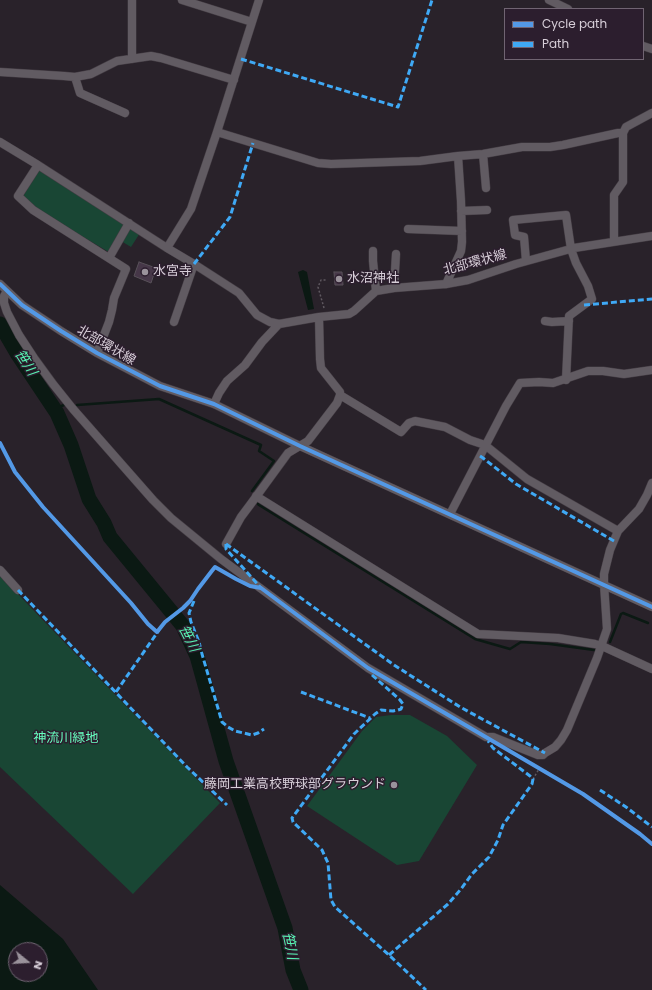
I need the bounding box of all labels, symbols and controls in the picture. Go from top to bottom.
legend [504,8,644,60]
text: Cycle path [542,15,607,32]
text: Path [542,35,569,52]
street label: 北部環状線 [442,247,508,279]
place label: 水宮寺 [153,264,192,280]
marker: 水宮寺 [140,267,150,277]
place label: 水沼神社 [347,271,399,287]
marker: 水沼神社 [334,274,344,284]
street label: 北部環状線 [74,323,138,369]
water label: 笹川 [10,347,40,379]
water label: 笹川 [174,623,202,655]
park label: 神流川緑地 [34,731,98,747]
place label: 藤岡工業高校野球部グラウンド [204,777,386,793]
marker: 藤岡工業高校野球部グラウンド [389,780,399,790]
water label: 笹川 [278,931,300,961]
north arrow [8,942,48,982]
text: N [30,959,47,972]

